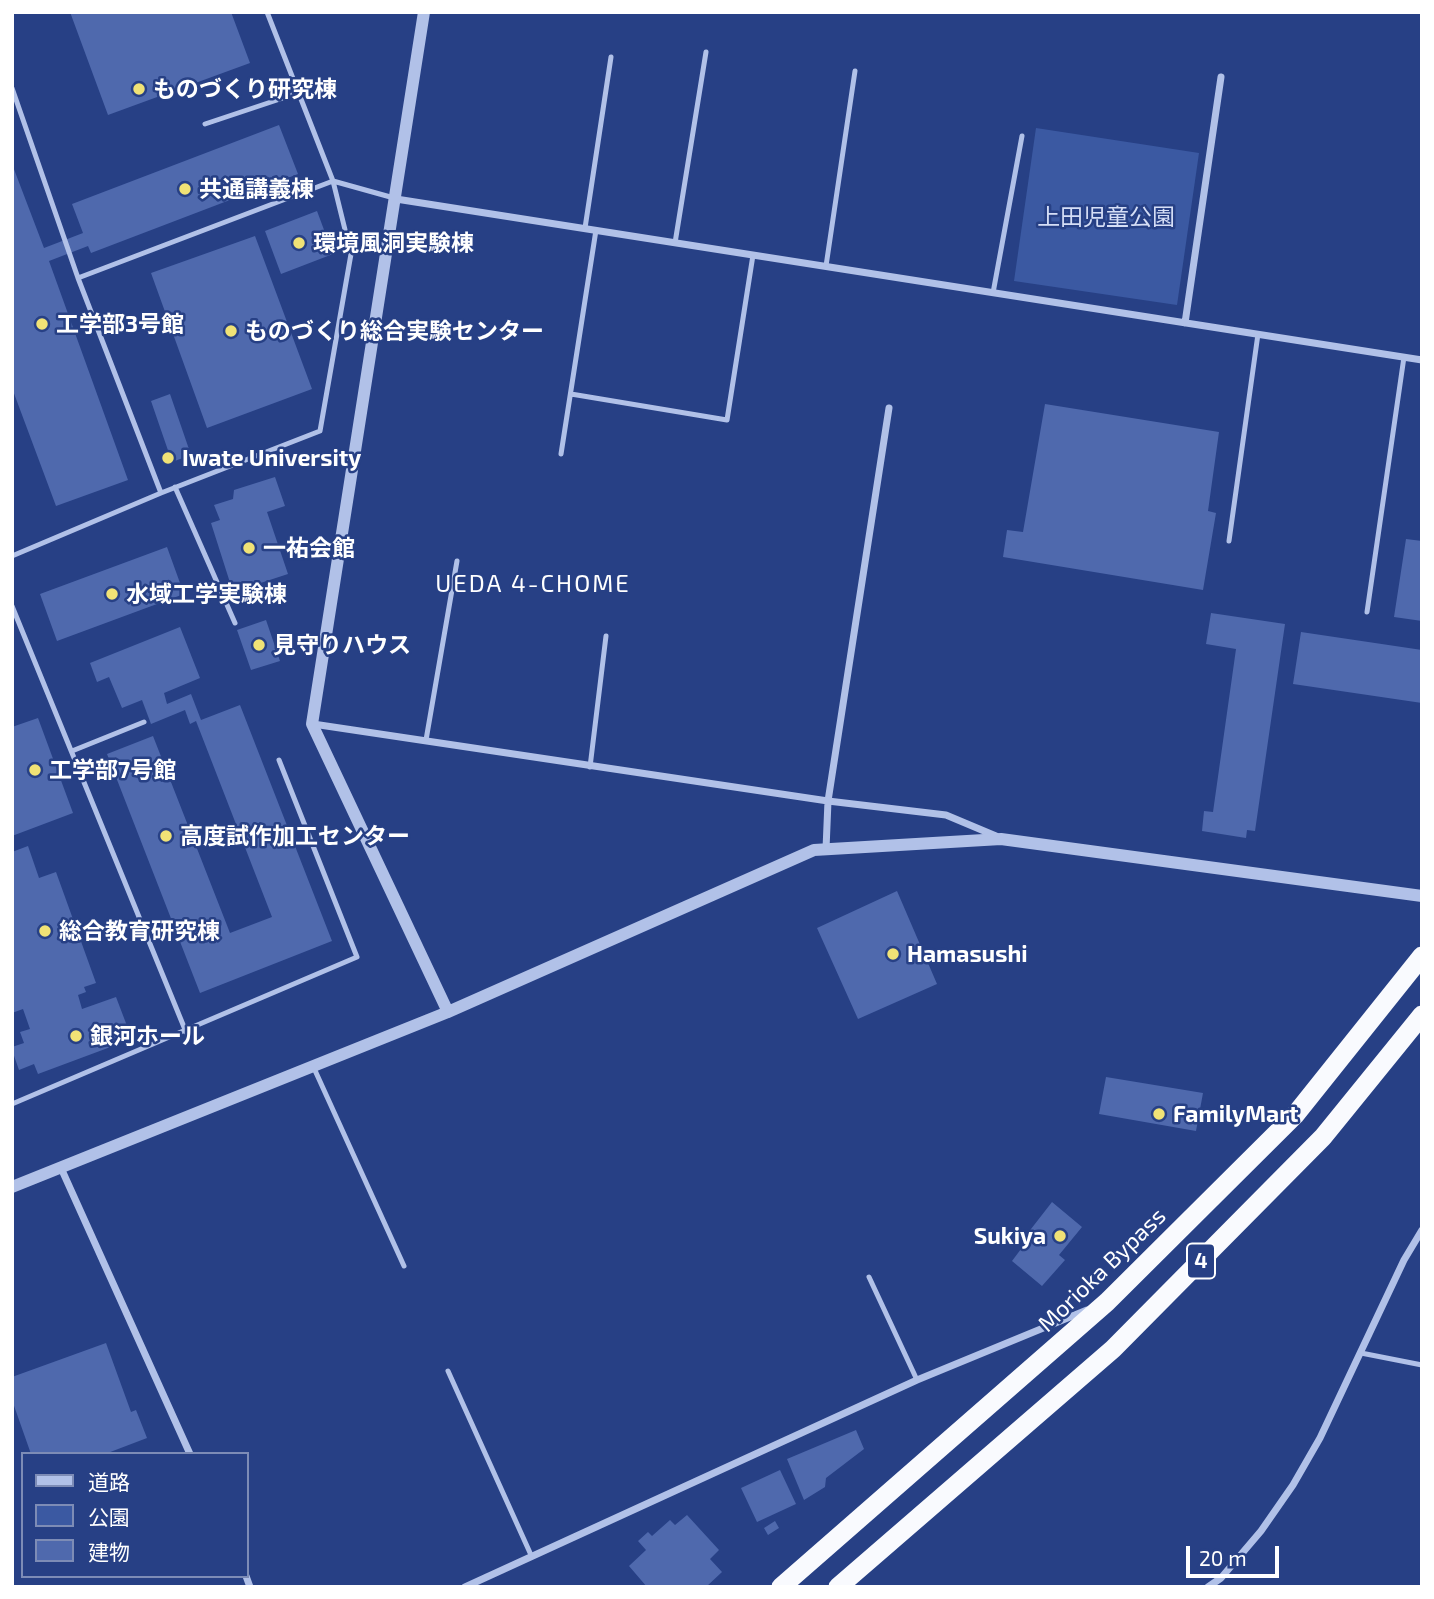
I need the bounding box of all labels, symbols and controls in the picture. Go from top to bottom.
place label: ものづくり研究棟 [153,75,337,103]
marker: ものづくり研究棟 [131,81,147,97]
place label: 共通講義棟 [199,175,314,203]
marker: 共通講義棟 [177,181,193,197]
park label: 上田児童公園 [1037,203,1175,231]
place label: 環境風洞実験棟 [313,229,474,257]
marker: 環境風洞実験棟 [291,235,307,251]
place label: 工学部3号館 [56,310,184,338]
marker: 工学部3号館 [34,316,50,332]
place label: ものづくり総合実験センター [245,317,544,345]
marker: ものづくり総合実験センター [223,323,239,339]
place label: Iwate University [182,444,361,472]
marker: Iwate University [160,450,176,466]
place label: 一祐会館 [263,534,355,562]
marker: 一祐会館 [241,540,257,556]
district label: UEDA 4-CHOME [437,570,629,598]
place label: 水域工学実験棟 [126,580,287,608]
marker: 水域工学実験棟 [104,586,120,602]
place label: 見守りハウス [273,631,411,659]
marker: 見守りハウス [251,637,267,653]
place label: 工学部7号館 [49,756,176,784]
marker: 工学部7号館 [27,762,43,778]
place label: 高度試作加工センター [180,822,410,850]
marker: 高度試作加工センター [158,828,174,844]
place label: 総合教育研究棟 [59,917,220,945]
marker: 総合教育研究棟 [37,923,53,939]
place label: Hamasushi [907,940,1028,968]
marker: Hamasushi [885,946,901,962]
place label: 銀河ホール [90,1022,205,1050]
marker: 銀河ホール [68,1028,84,1044]
place label: FamilyMart [1173,1100,1298,1128]
marker: FamilyMart [1151,1106,1167,1122]
street label: Morioka Bypass [1033,1202,1171,1338]
place label: Sukiya [974,1222,1046,1250]
marker: Sukiya [1052,1228,1068,1244]
road number: 4 [1187,1244,1215,1278]
legend [21,1452,248,1578]
text: 道路 [88,1469,130,1494]
text: 公園 [88,1504,130,1529]
scale bar [1189,1532,1282,1576]
text: 建物 [88,1539,130,1564]
text: 20 m [1199,1545,1247,1570]

